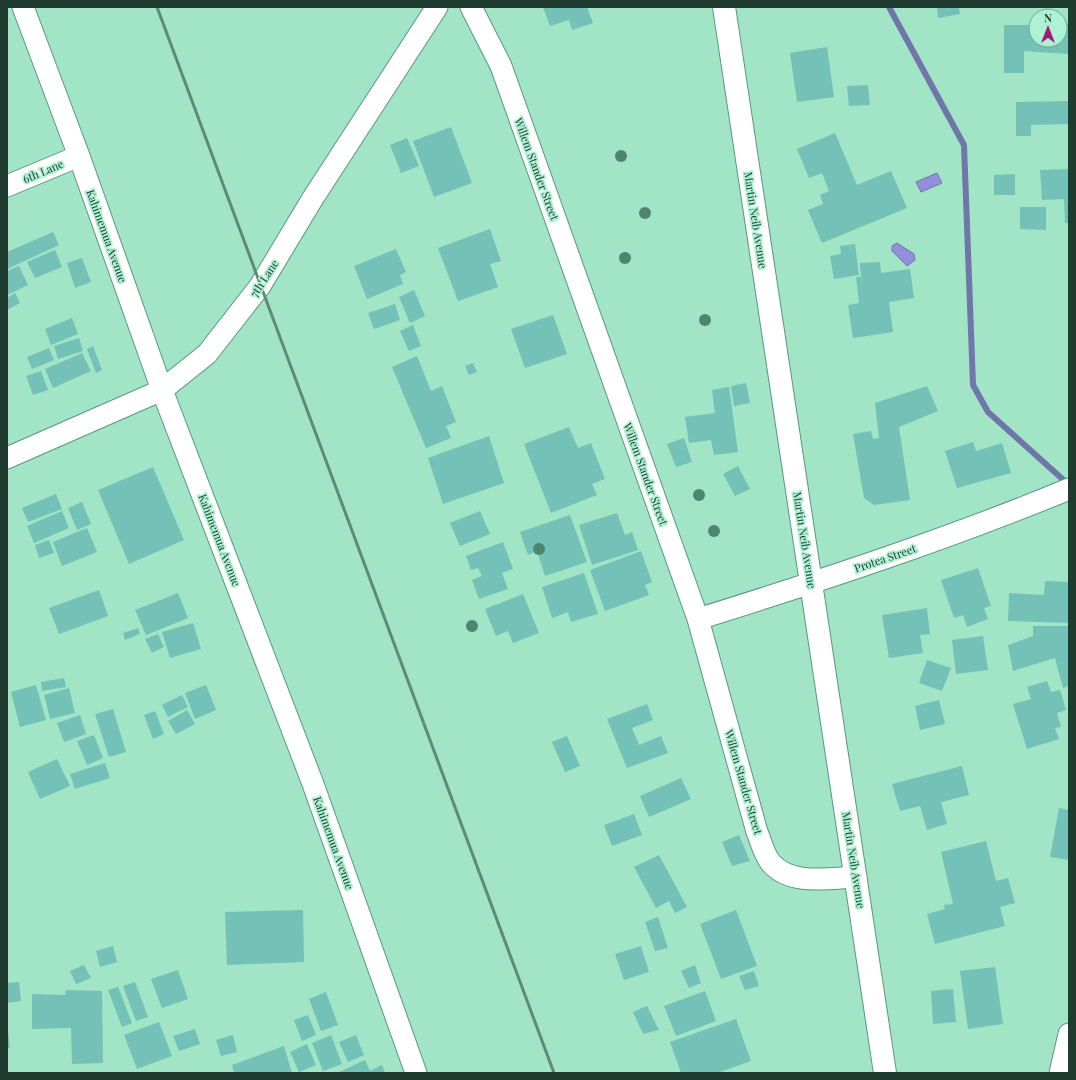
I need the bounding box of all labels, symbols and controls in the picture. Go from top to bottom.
north arrow [1028,8,1068,48]
text: N [1044,10,1052,25]
street label: Willem Stander Street [511,115,563,222]
street label: 6th Lane [20,156,66,186]
street label: Martin Neib Avenue [741,171,771,270]
street label: Kahimemua Avenue [83,187,131,285]
street label: 7th Lane [246,256,282,300]
street label: Willem Stander Street [620,420,672,527]
street label: Martin Neib Avenue [790,491,820,590]
street label: Kahimemua Avenue [195,492,245,589]
street label: Protea Street [852,540,918,576]
street label: Willem Stander Street [722,727,766,836]
street label: Kahimemua Avenue [310,794,358,892]
street label: Martin Neib Avenue [839,811,869,910]

